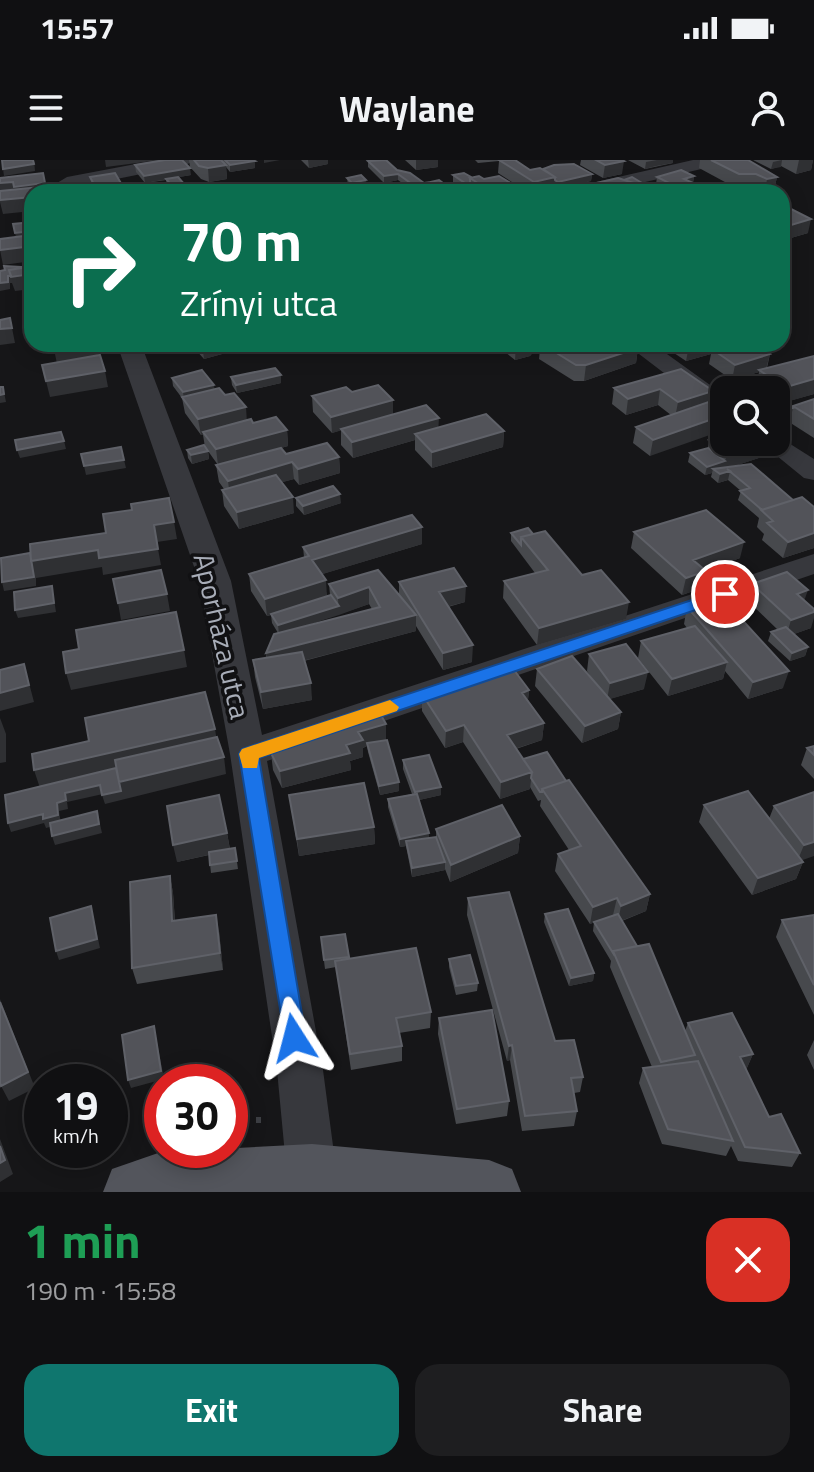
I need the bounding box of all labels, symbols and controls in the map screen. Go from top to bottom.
text: 15:57 [40,5,115,51]
text: Waylane [339,81,475,136]
icon: menu [24,86,68,130]
icon: person [746,86,790,130]
text: 70 m [180,198,302,283]
icon: right [48,216,152,320]
text: Zrínyi utca [180,275,337,330]
map controls [710,376,790,456]
button: search [710,376,790,456]
street label: Aporháza utca [183,549,262,723]
pin [691,560,759,628]
icon: arrive [703,572,747,616]
position arrow [252,996,336,1080]
speed limit sign: 30 [144,1064,248,1168]
text: 19 [54,1075,98,1136]
text: km/h [53,1120,99,1151]
text: 1 min [24,1204,141,1277]
button: close [706,1218,790,1302]
text: 190 m · 15:58 [24,1271,176,1310]
button: Exit [24,1364,399,1456]
button: Share [415,1364,790,1456]

